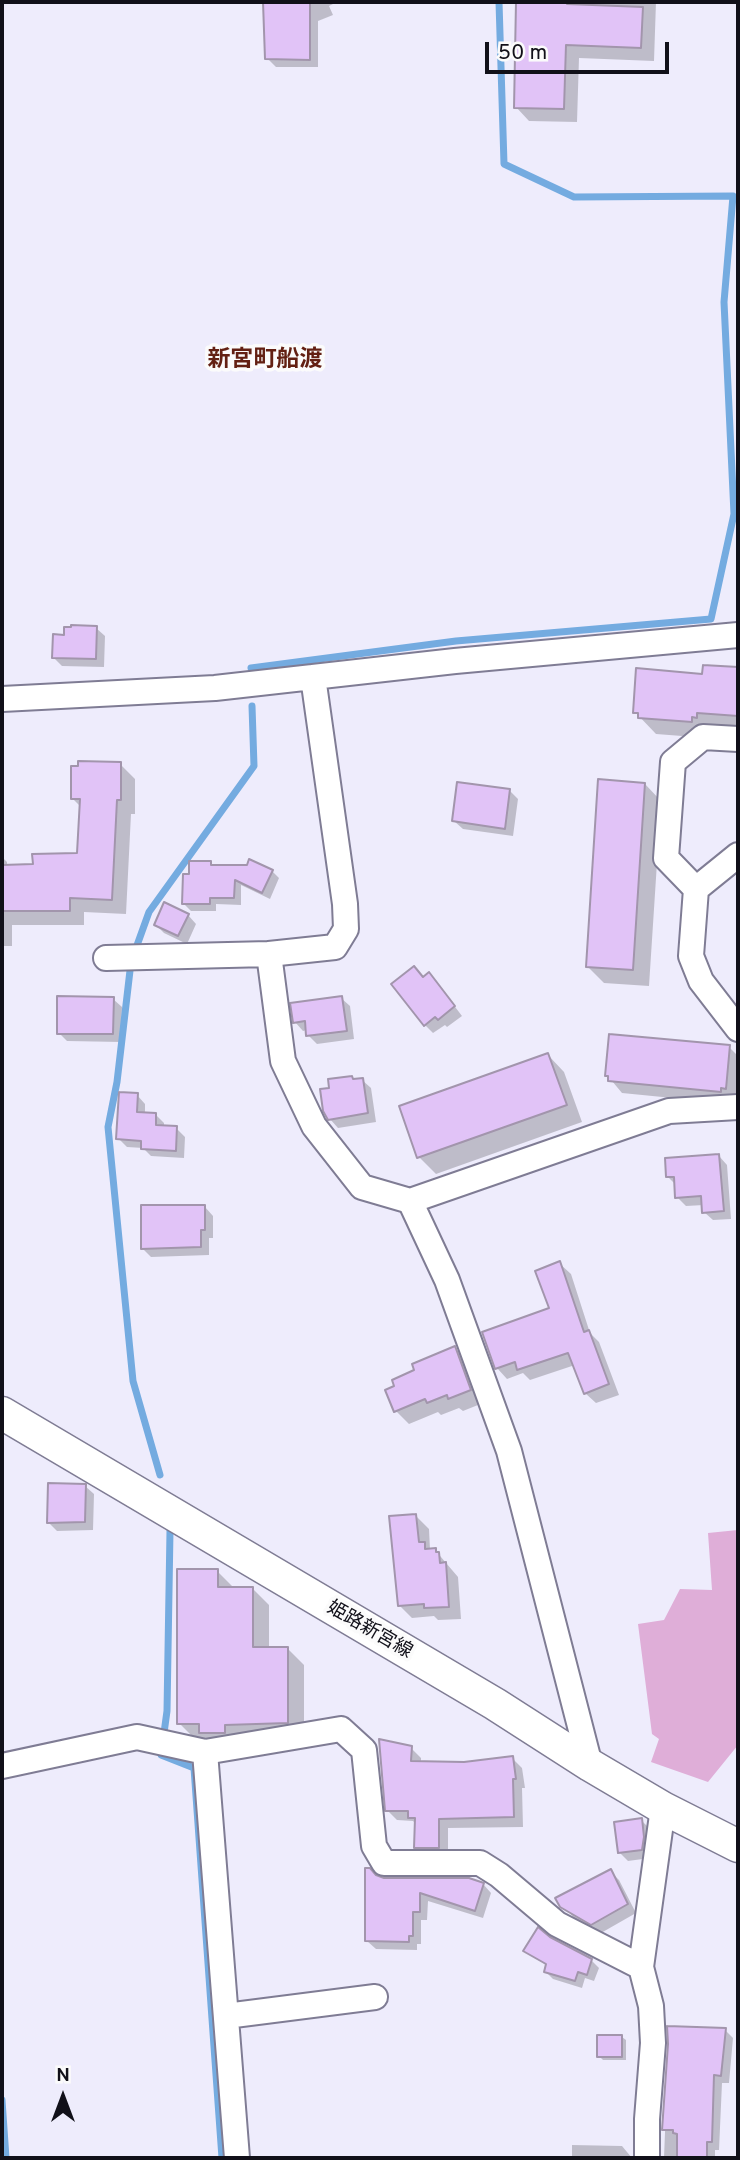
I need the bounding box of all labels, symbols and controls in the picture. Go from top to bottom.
scale bar [488,28,672,72]
text: 50 m [498,40,547,67]
district label: 新宮町船渡 [208,347,322,375]
street label: 姫路新宮線 [322,1597,416,1665]
north arrow [28,2062,98,2132]
text: N [56,2064,70,2088]

